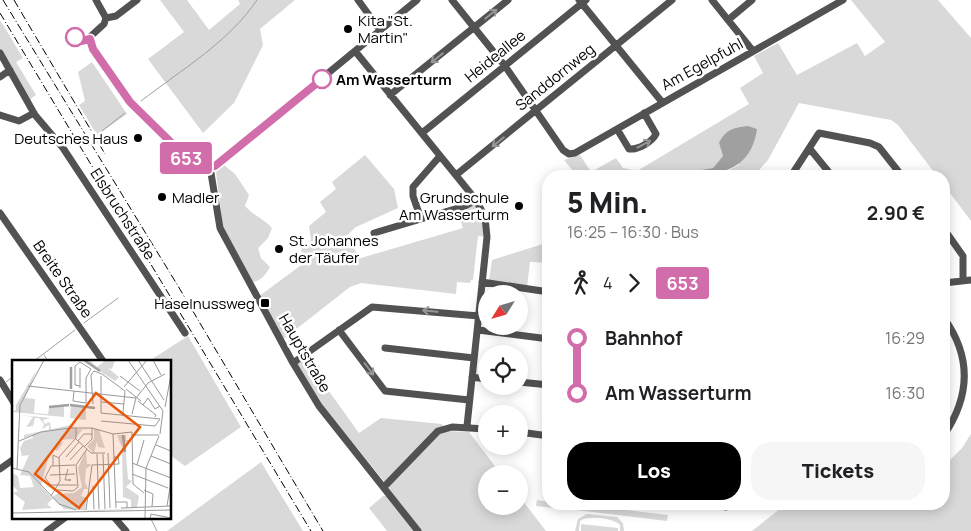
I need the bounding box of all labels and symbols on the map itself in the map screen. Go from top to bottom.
one-way arrow [485,8,498,19]
place label: Kita "St. Martin" [358,10,413,48]
marker: Kita "St. Martin" [342,23,354,35]
street label: Heideallee [460,25,530,87]
unlabelled marker [65,27,85,47]
street label: Am Egelpfuhl [657,33,747,95]
street label: Sanddornweg [511,39,599,115]
one-way arrow [431,52,444,63]
marker: Am Wasserturm [312,69,332,89]
place label: Am Wasserturm [336,69,452,90]
place label: Deutsches Haus [14,128,128,149]
marker: Deutsches Haus [132,132,144,144]
one-way arrow [492,136,505,147]
one-way arrow [636,139,651,148]
line badge: 653 [157,142,215,174]
street label: Elsbruchstraße [85,164,161,264]
place label: Madler [172,187,220,208]
place label: Grundschule Am Wasserturm [399,187,509,225]
marker: Madler [156,191,168,203]
marker: Grundschule Am Wasserturm [513,200,525,212]
place label: St. Johannes der Täufer [289,230,379,268]
street label: Breite Straße [28,236,98,322]
marker: St. Johannes der Täufer [273,243,285,255]
north arrow [478,285,528,335]
place label: Haselnussweg [154,293,255,314]
marker: Haselnussweg [259,297,271,309]
one-way arrow [422,307,438,316]
street label: Hauptstraße [274,310,336,396]
inset map [12,360,171,518]
one-way arrow [363,362,374,375]

